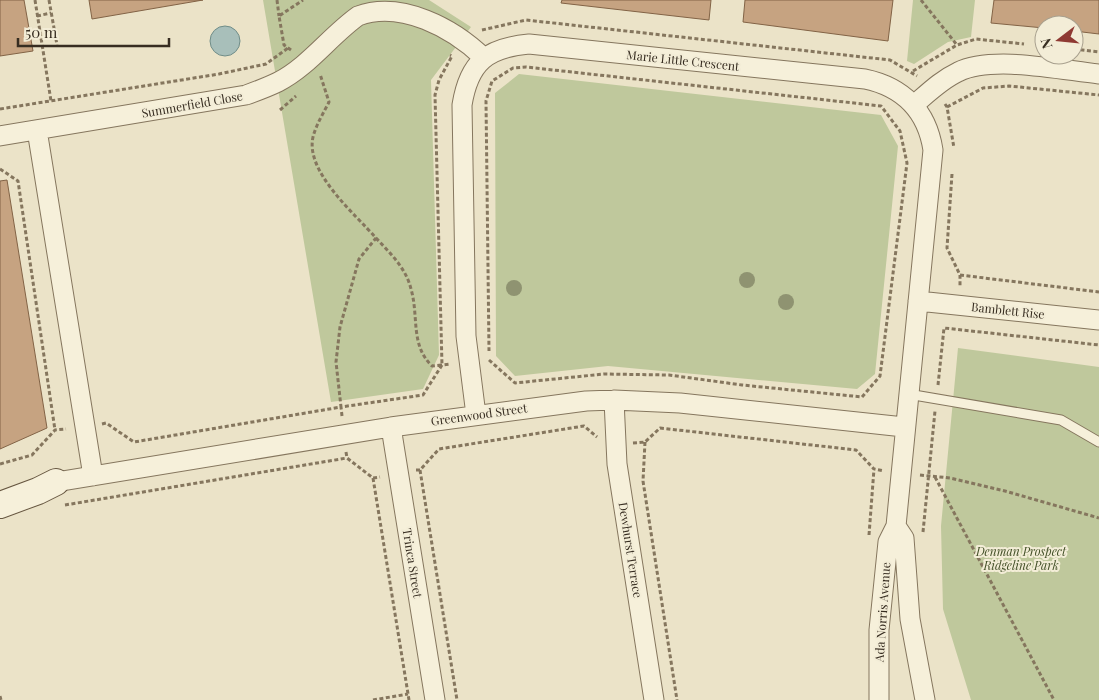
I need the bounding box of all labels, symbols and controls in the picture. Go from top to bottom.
scale bar [18,15,169,47]
north arrow [1034,15,1084,65]
text: 50 m [25,22,58,42]
text: N [1035,36,1057,51]
street label: Marie Little Crescent [626,46,741,74]
street label: Summerfield Close [140,87,244,121]
street label: Bamblett Rise [971,298,1045,322]
street label: Greenwood Street [430,399,529,429]
street label: Dewhurst Terrace [616,501,646,599]
street label: Trinca Street [400,527,427,600]
park label: Denman Prospect Ridgeline Park [975,543,1067,573]
street label: Ada Norris Avenue [870,562,893,663]

